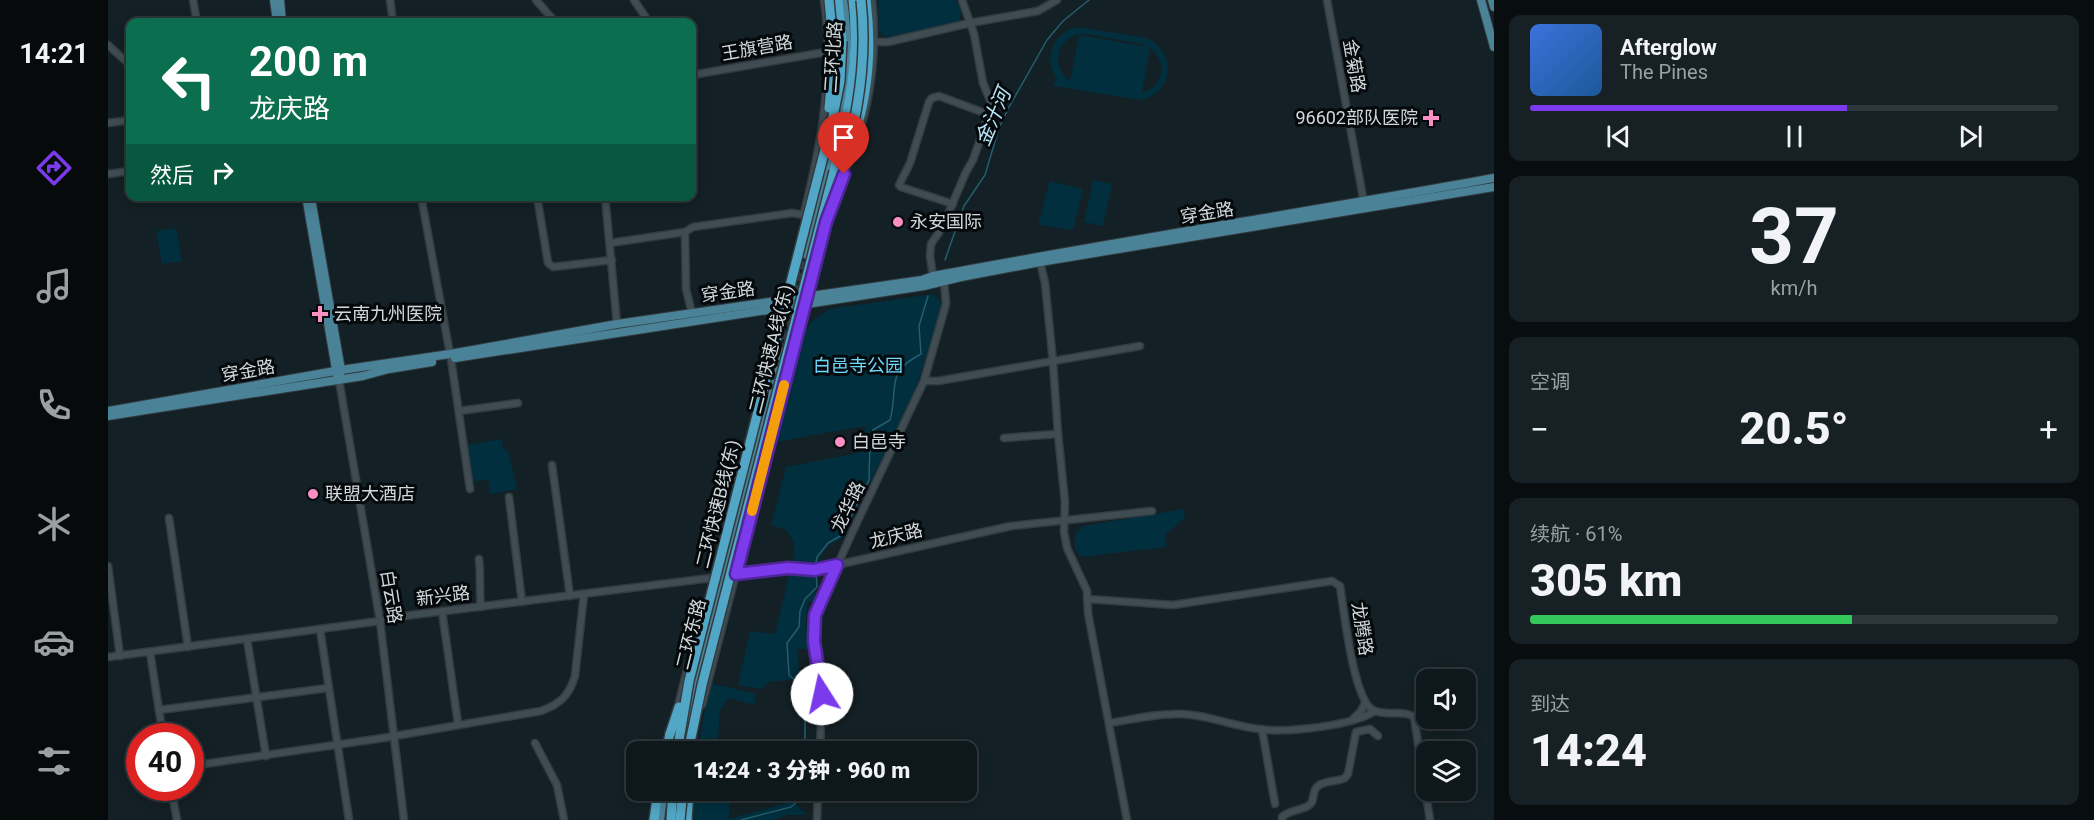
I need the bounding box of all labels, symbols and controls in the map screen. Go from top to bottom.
street label: 二环北路 [820,20,845,94]
street label: 王旗营路 [720,31,794,64]
text: Afterglow [1620,35,1717,60]
text: 200 m [249,37,368,86]
text: 14:21 [19,38,89,70]
street label: 金菊路 [1339,38,1370,94]
icon: left [150,42,228,120]
text: The Pines [1620,60,1708,84]
water label: 金汁河 [970,81,1017,149]
text: 龙庆路 [249,93,330,125]
place label: 96602部队医院 [1295,107,1418,128]
marker: 96602部队医院 [1422,109,1440,127]
pin [818,112,869,174]
icon: previous [1602,120,1635,153]
icon: pause [1778,120,1811,153]
icon: next [1954,120,1987,153]
icon: arrive [827,121,860,154]
icon: directions [33,147,75,189]
icon: right [206,156,239,189]
text: 然后 [150,163,194,188]
text: 37 [1749,191,1839,282]
street label: 穿金路 [1179,198,1235,227]
place label: 永安国际 [910,211,982,232]
marker: 永安国际 [891,215,905,229]
icon: music [33,265,75,307]
text: km/h [1771,276,1817,300]
street label: 穿金路 [700,277,756,306]
street label: 二环快速A线(东) [744,282,798,416]
place label: 云南九州医院 [334,303,442,324]
marker: 云南九州医院 [311,305,329,323]
street label: 穿金路 [220,355,276,386]
park label: 白邑寺公园 [813,355,903,376]
text: 空调 [1530,370,1570,394]
icon: phone [33,384,75,426]
text: 20.5° [1740,402,1849,455]
text: − [1530,410,1549,449]
text: + [2039,410,2058,449]
place label: 白邑寺 [852,431,906,452]
marker: 白邑寺 [833,435,847,449]
street label: 二环快速B线(东) [691,437,745,571]
street label: 龙华路 [826,478,869,536]
place label: 联盟大酒店 [325,483,415,504]
marker: 联盟大酒店 [306,487,320,501]
icon: climate [33,503,75,545]
street label: 龙庆路 [867,519,925,552]
text: 续航 · 61% [1530,522,1622,546]
text: 305 km [1530,554,1682,607]
street label: 白云路 [377,569,406,625]
street label: 新兴路 [415,582,471,609]
street label: 二环东路 [672,596,709,671]
street label: 龙腾路 [1348,601,1377,657]
icon: car [33,621,75,663]
position arrow [790,662,854,726]
map controls [1416,669,1476,801]
button: sound [1416,669,1476,729]
text: 到达 [1530,692,1570,716]
speed limit sign: 40 [126,723,204,801]
text: 14:24 [1530,724,1647,777]
icon: filters [33,740,75,782]
button: layers [1416,741,1476,801]
text: 14:24 · 3 分钟 · 960 m [693,758,910,783]

